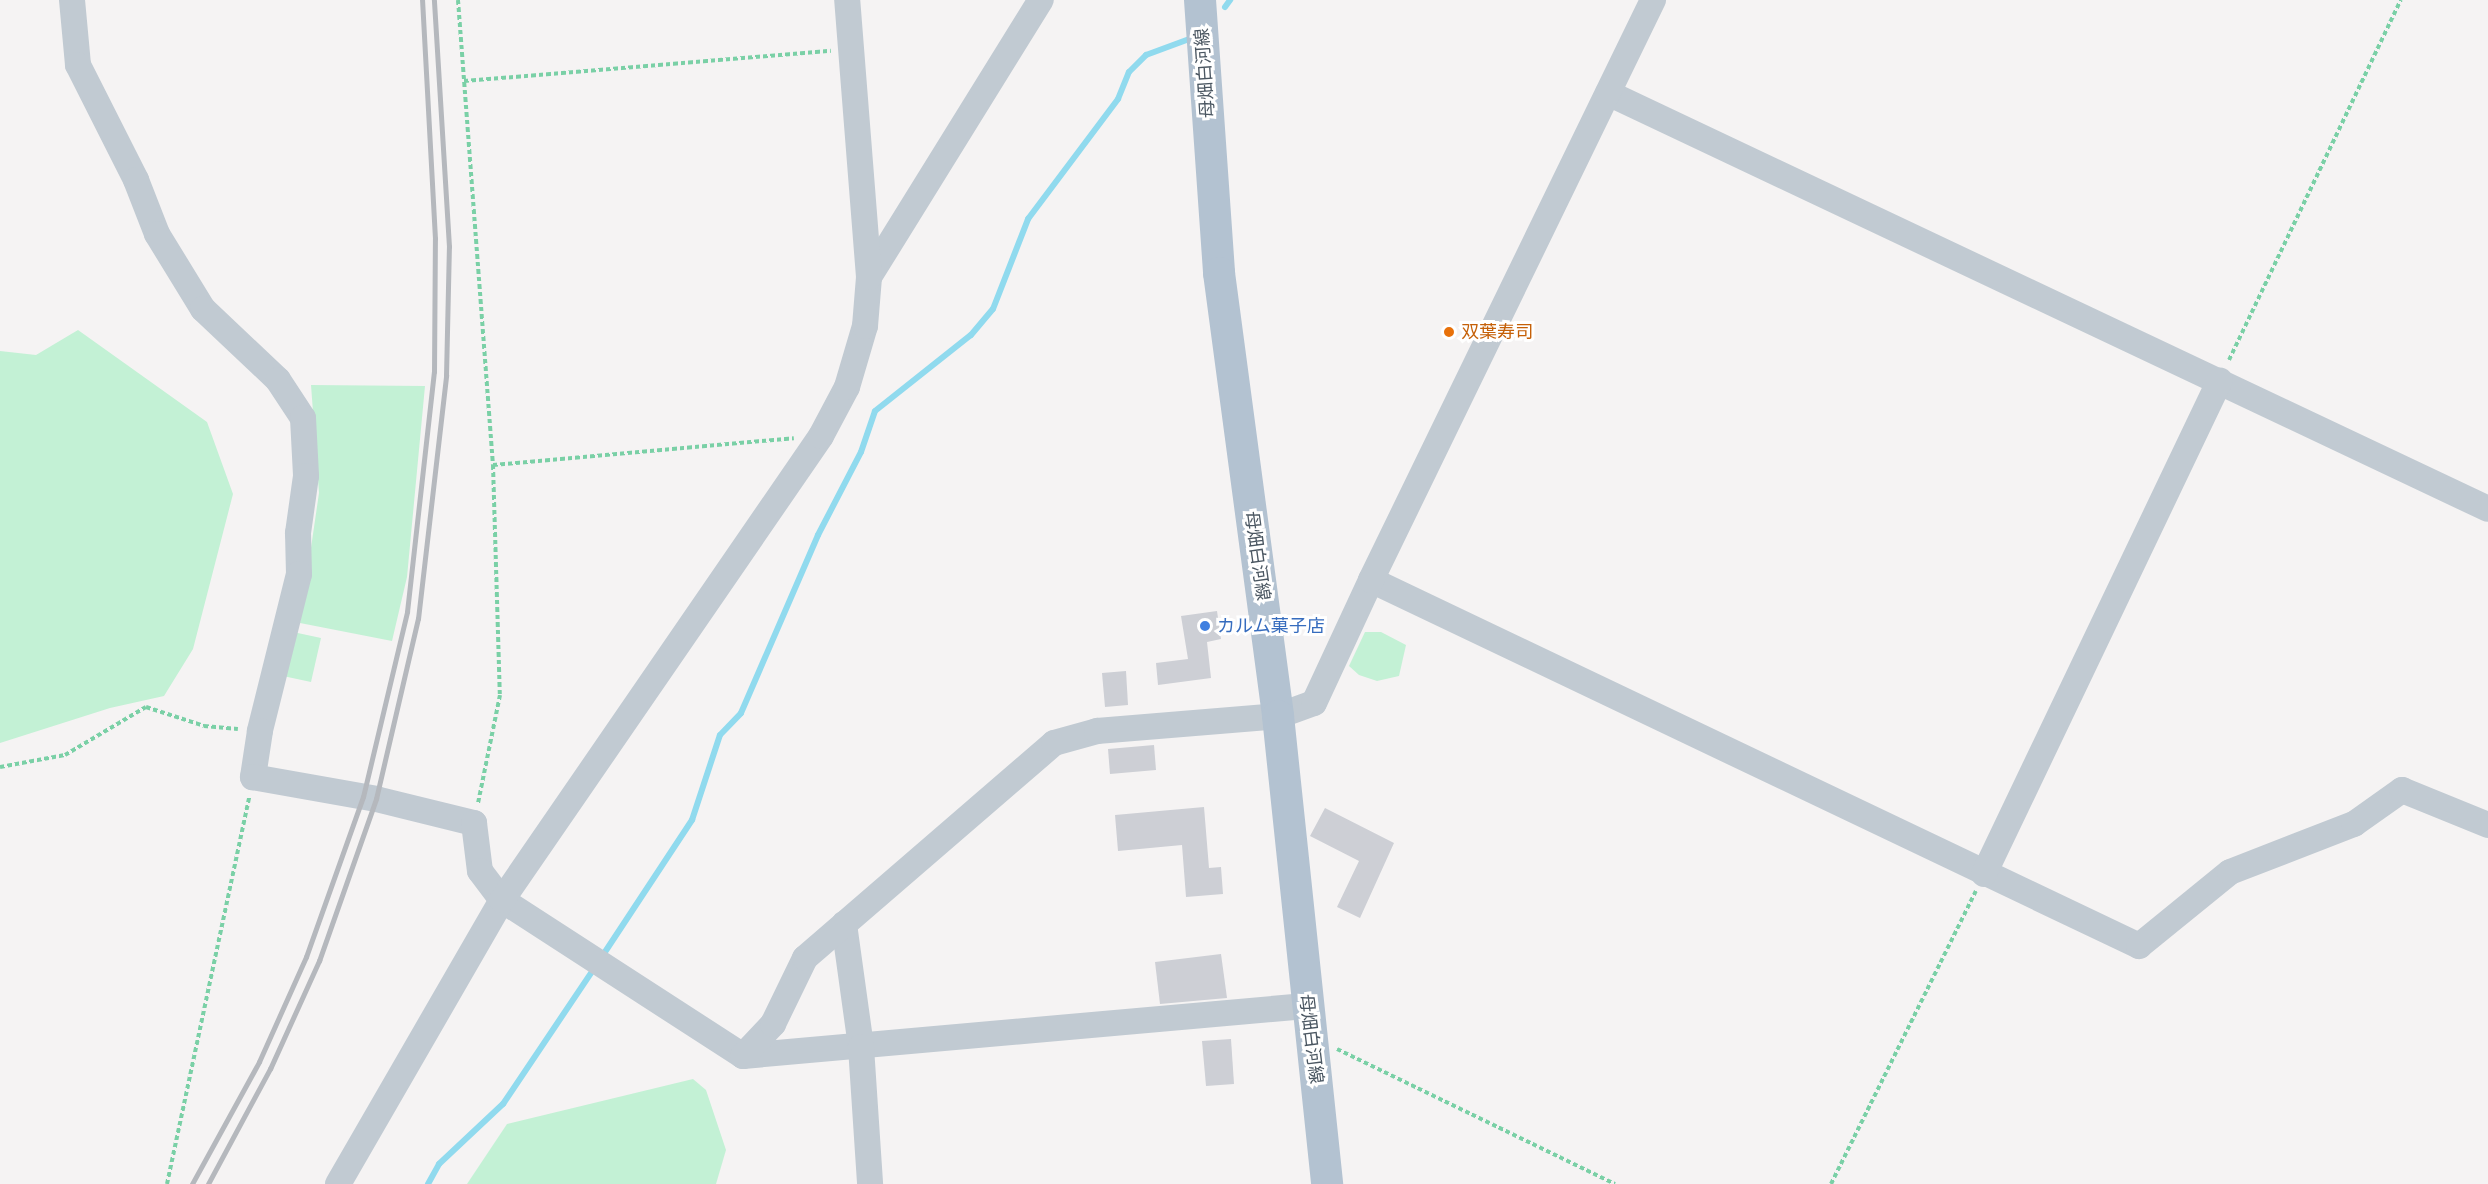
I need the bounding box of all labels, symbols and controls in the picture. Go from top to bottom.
street label: 母畑白河線 [1191,27,1219,119]
place label: 双葉寿司 [1461,321,1533,343]
marker: 双葉寿司 [1442,325,1456,339]
street label: 母畑白河線 [1240,510,1274,602]
place label: カルム菓子店 [1217,615,1325,637]
marker: カルム菓子店 [1198,619,1212,633]
street label: 母畑白河線 [1295,993,1327,1085]

